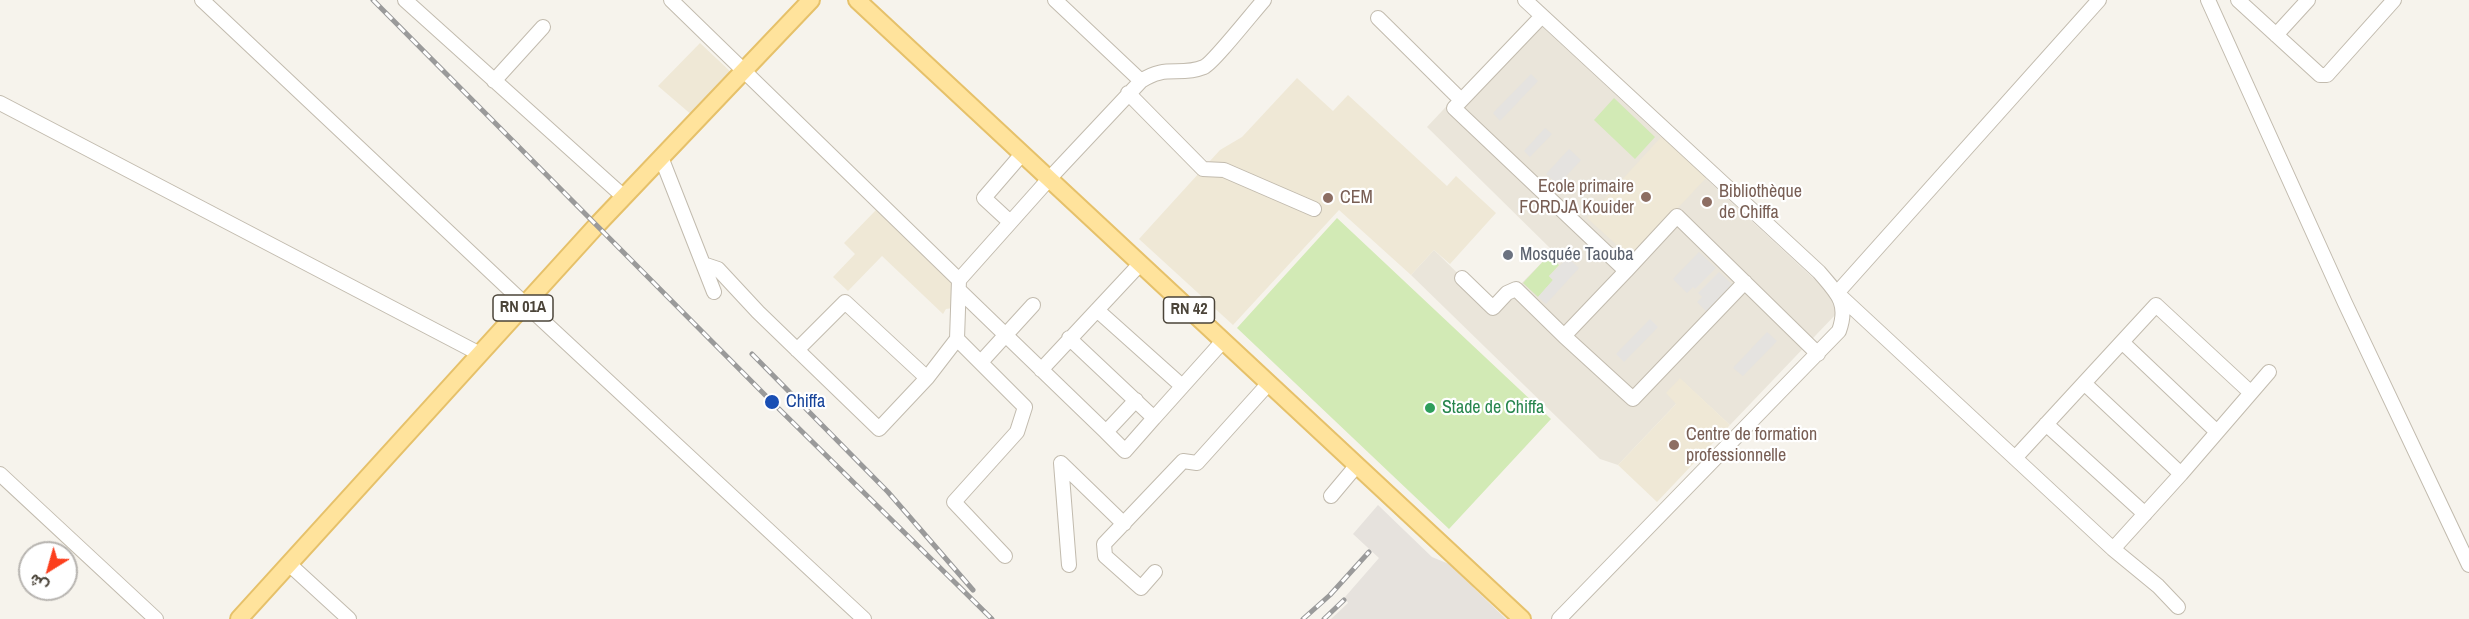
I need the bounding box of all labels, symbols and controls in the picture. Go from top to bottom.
place label: Ecole primaire FORDJA Kouider [1519,176,1634,219]
place label: Bibliothèque de Chiffa [1719,181,1802,224]
place label: CEM [1340,187,1373,209]
marker: Ecole primaire FORDJA Kouider [1639,190,1653,204]
marker: CEM [1321,191,1335,205]
marker: Bibliothèque de Chiffa [1700,195,1714,209]
place label: Mosquée Taouba [1520,244,1634,266]
marker: Mosquée Taouba [1501,248,1515,262]
road number: RN 01A [493,295,553,321]
road number: RN 42 [1164,297,1214,323]
place label: Chiffa [786,391,825,413]
marker: Chiffa [763,393,781,411]
place label: Stade de Chiffa [1442,397,1544,419]
marker: Stade de Chiffa [1423,401,1437,415]
place label: Centre de formation professionnelle [1686,424,1817,466]
marker: Centre de formation professionnelle [1667,438,1681,452]
north arrow [18,541,78,601]
text: ش [24,569,53,598]

